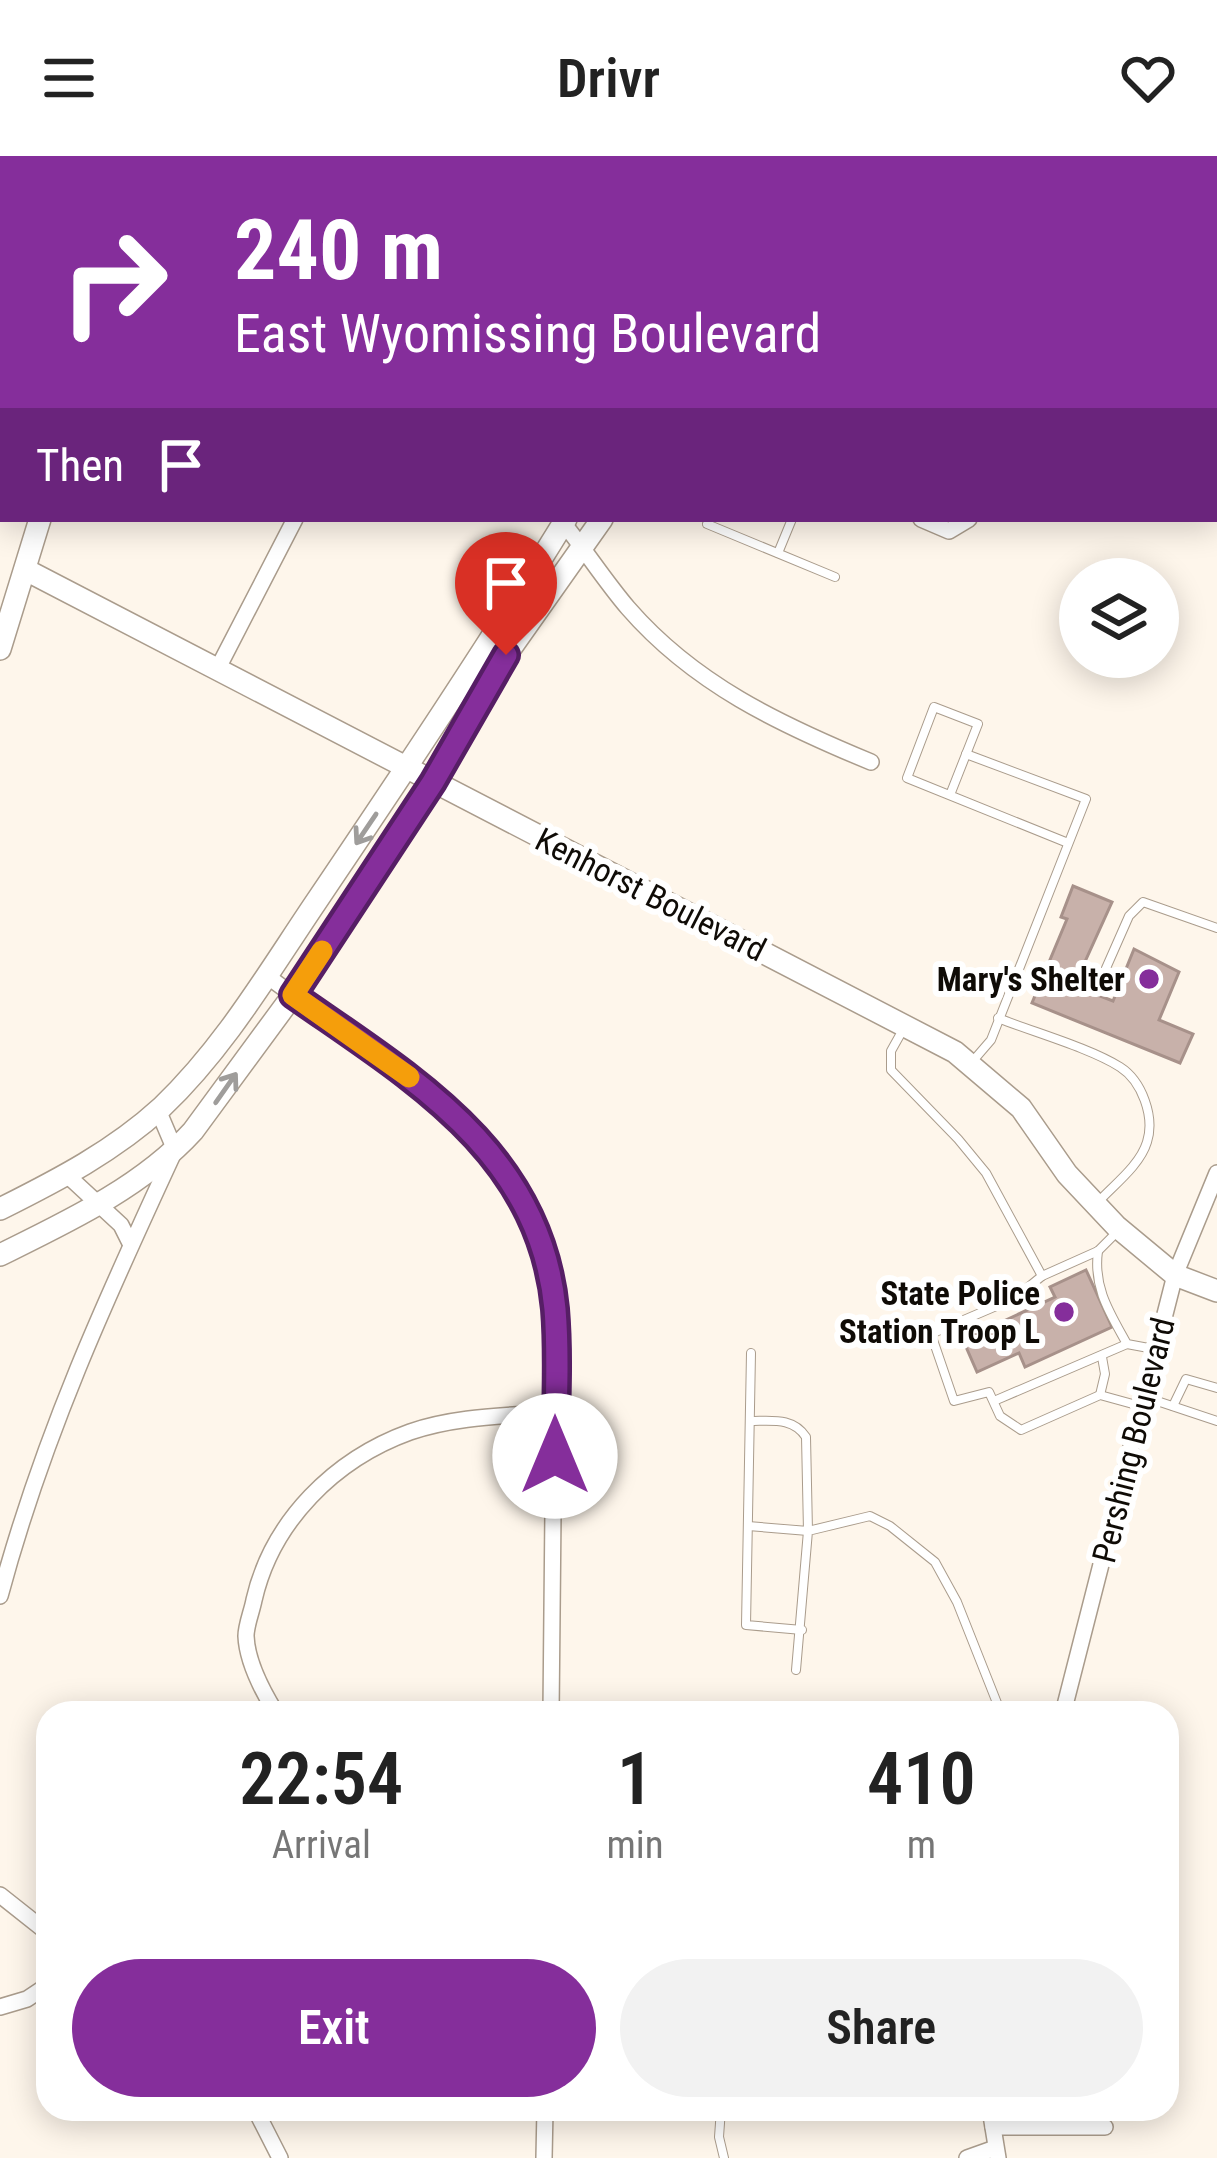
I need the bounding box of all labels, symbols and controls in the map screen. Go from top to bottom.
icon: menu [36,45,102,111]
icon: heart [1115,45,1181,111]
text: Drivr [557,47,660,110]
text: 240 m [234,201,443,300]
icon: right [36,204,192,360]
text: East Wyomissing Boulevard [234,302,821,365]
icon: arrive [148,432,214,498]
text: Then [36,439,124,492]
pin [455,532,557,655]
icon: arrive [473,550,539,616]
map controls [1059,558,1179,678]
button: layers [1059,558,1179,678]
one-way arrow [354,812,379,845]
street label: Kenhorst Boulevard [529,820,772,969]
place label: Mary's Shelter [937,960,1125,999]
marker: Mary's Shelter [1136,966,1162,992]
one-way arrow [213,1072,238,1105]
place label: State Police Station Troop L [839,1274,1040,1351]
marker: State Police Station Troop L [1051,1299,1077,1325]
street label: Pershing Boulevard [1084,1314,1183,1567]
position arrow [492,1393,618,1519]
text: 22:54 [239,1737,403,1822]
text: 1 [617,1737,653,1822]
text: 410 [867,1737,976,1822]
text: Arrival [272,1822,371,1868]
text: min [607,1822,664,1868]
text: m [907,1822,936,1868]
button: Exit [72,1959,596,2097]
button: Share [620,1959,1143,2097]

